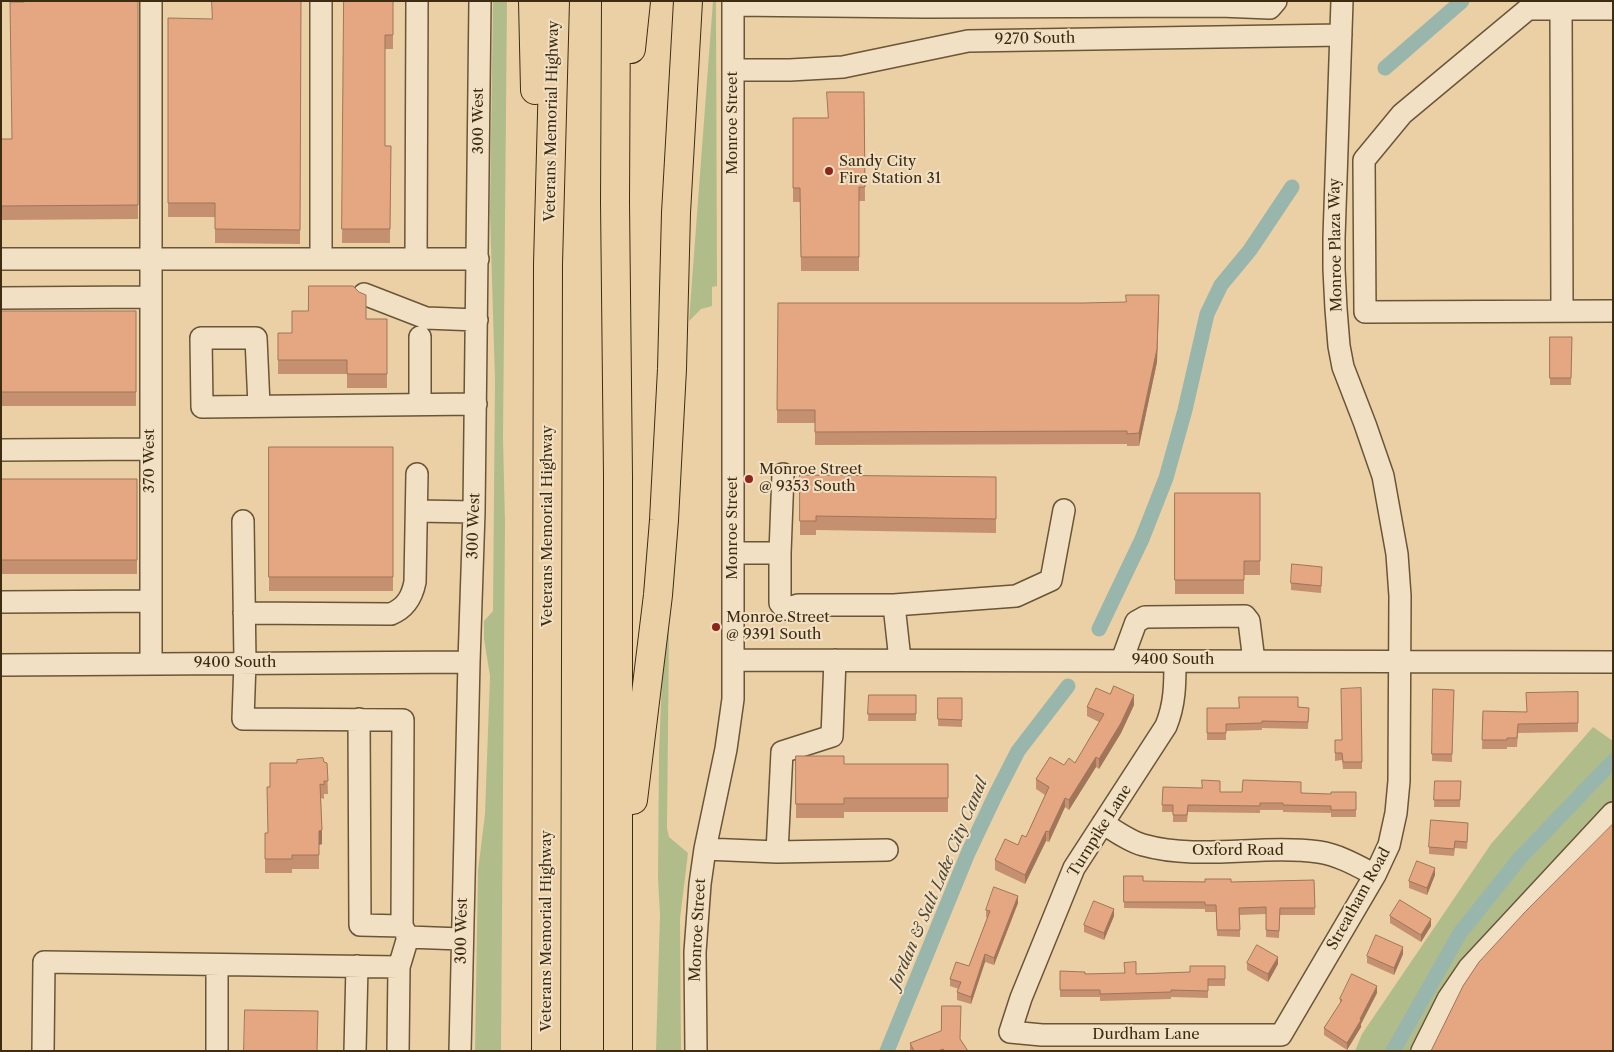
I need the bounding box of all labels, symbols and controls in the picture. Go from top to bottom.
street label: Veterans Memorial Highway [541,20,563,222]
street label: 9270 South [995,29,1075,49]
street label: Monroe Street [724,71,742,175]
street label: 300 West [470,88,488,154]
place label: Sandy City Fire Station 31 [839,153,941,188]
marker: Sandy City Fire Station 31 [823,165,835,177]
street label: Monroe Plaza Way [1326,178,1346,312]
street label: Veterans Memorial Highway [539,425,557,627]
street label: 370 West [141,429,159,493]
place label: Monroe Street @ 9353 South [759,461,863,496]
marker: Monroe Street @ 9353 South [743,473,755,485]
street label: Monroe Street [724,476,742,580]
street label: 300 West [464,492,484,560]
place label: Monroe Street @ 9391 South [726,609,830,644]
marker: Monroe Street @ 9391 South [710,621,722,633]
street label: 9400 South [1132,651,1214,669]
street label: 9400 South [194,654,276,672]
water label: Jordan & Salt Lake City Canal [886,775,992,991]
street label: Turnpike Lane [1064,782,1136,880]
street label: Veterans Memorial Highway [538,830,556,1032]
street label: Oxford Road [1192,842,1284,860]
street label: Streatham Road [1323,845,1395,953]
street label: Monroe Street [686,878,710,982]
street label: 300 West [452,898,472,964]
street label: Durdham Lane [1092,1026,1200,1044]

